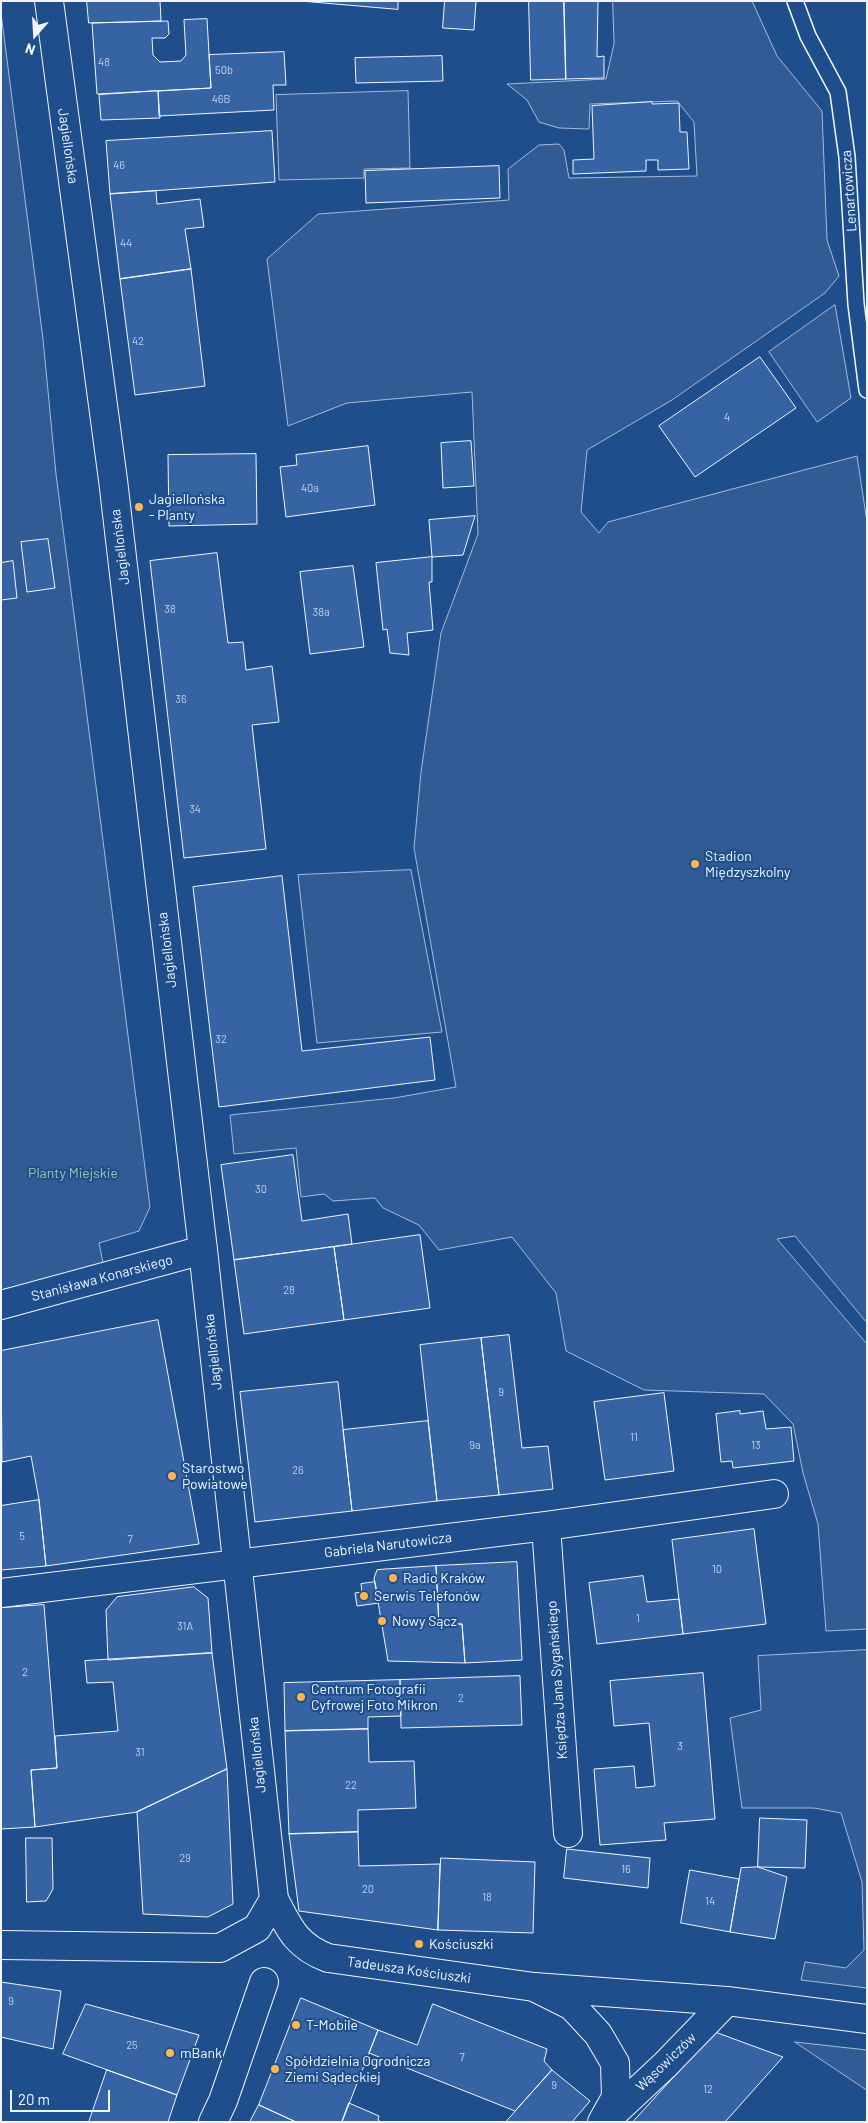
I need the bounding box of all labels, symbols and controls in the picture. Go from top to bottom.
north arrow [10,10,60,60]
text: N [23,40,37,59]
house number: 48 [98,55,110,69]
house number: 50b [215,63,233,77]
house number: 46B [212,92,230,106]
street label: Jagiellońska [54,107,82,185]
street label: Lenartowicza [838,150,860,232]
house number: 46 [113,158,125,172]
house number: 44 [120,236,132,250]
house number: 42 [132,334,144,348]
house number: 4 [724,410,730,424]
house number: 40a [301,481,319,495]
place label: Jagiellońska - Planty [149,491,225,524]
marker: Jagiellońska - Planty [133,501,145,513]
street label: Jagiellońska [107,508,133,586]
house number: 38 [164,602,176,616]
house number: 38a [312,605,330,619]
house number: 36 [175,692,187,706]
house number: 34 [189,802,201,816]
place label: Stadion Międzyszkolny [705,848,790,880]
marker: Stadion Międzyszkolny [689,858,701,870]
street label: Jagiellońska [154,911,180,989]
house number: 32 [215,1032,227,1046]
park label: Planty Miejskie [28,1165,118,1181]
house number: 30 [255,1182,267,1196]
street label: Stanisława Konarskiego [29,1251,175,1305]
house number: 28 [283,1283,295,1297]
street label: Jagiellońska [201,1313,225,1391]
house number: 9 [498,1385,504,1399]
house number: 11 [630,1430,638,1444]
house number: 9a [469,1438,481,1452]
house number: 13 [751,1438,761,1452]
place label: Starostwo Powiatowe [182,1460,248,1492]
house number: 26 [292,1463,304,1477]
marker: Starostwo Powiatowe [166,1470,178,1482]
house number: 5 [19,1529,25,1543]
street label: Gabriela Narutowicza [323,1529,453,1561]
house number: 7 [127,1532,133,1546]
house number: 10 [712,1562,722,1576]
place label: Radio Kraków [403,1570,485,1586]
marker: Radio Kraków [387,1572,399,1584]
place label: Serwis Telefonów [374,1588,480,1604]
marker: Serwis Telefonów [358,1590,370,1602]
street label: Księdza Jana Sygańskiego [543,1600,571,1760]
house number: 1 [636,1611,640,1625]
place label: Nowy Sącz [392,1613,457,1629]
marker: Nowy Sącz [376,1615,388,1627]
house number: 31A [177,1619,193,1633]
house number: 2 [22,1665,28,1679]
place label: Centrum Fotografii Cyfrowej Foto Mikron [311,1681,438,1714]
marker: Centrum Fotografii Cyfrowej Foto Mikron [295,1691,307,1703]
house number: 2 [458,1691,464,1705]
street label: Jagiellońska [245,1716,269,1794]
house number: 3 [677,1739,683,1753]
house number: 31 [135,1745,145,1759]
house number: 22 [345,1778,357,1792]
house number: 29 [179,1851,191,1865]
house number: 16 [621,1862,631,1876]
house number: 20 [362,1882,374,1896]
house number: 18 [482,1890,492,1904]
house number: 14 [705,1894,715,1908]
place label: Kościuszki [429,1936,494,1952]
marker: Kościuszki [413,1938,425,1950]
street label: Tadeusza Kościuszki [346,1953,472,1987]
house number: 9 [8,1994,14,2008]
place label: T-Mobile [306,2017,358,2033]
marker: T-Mobile [290,2019,302,2031]
street label: Wąsowiczów [632,2029,700,2095]
house number: 25 [126,2038,138,2052]
place label: mBank [180,2045,222,2061]
marker: mBank [164,2047,176,2059]
house number: 7 [459,2050,465,2064]
place label: Spółdzielnia Ogrodnicza Ziemi Sądeckiej [285,2053,430,2086]
marker: Spółdzielnia Ogrodnicza Ziemi Sądeckiej [269,2063,281,2075]
house number: 9 [551,2078,557,2092]
scale bar [12,2080,112,2112]
house number: 12 [703,2082,713,2096]
text: 20 m [18,2090,50,2108]

